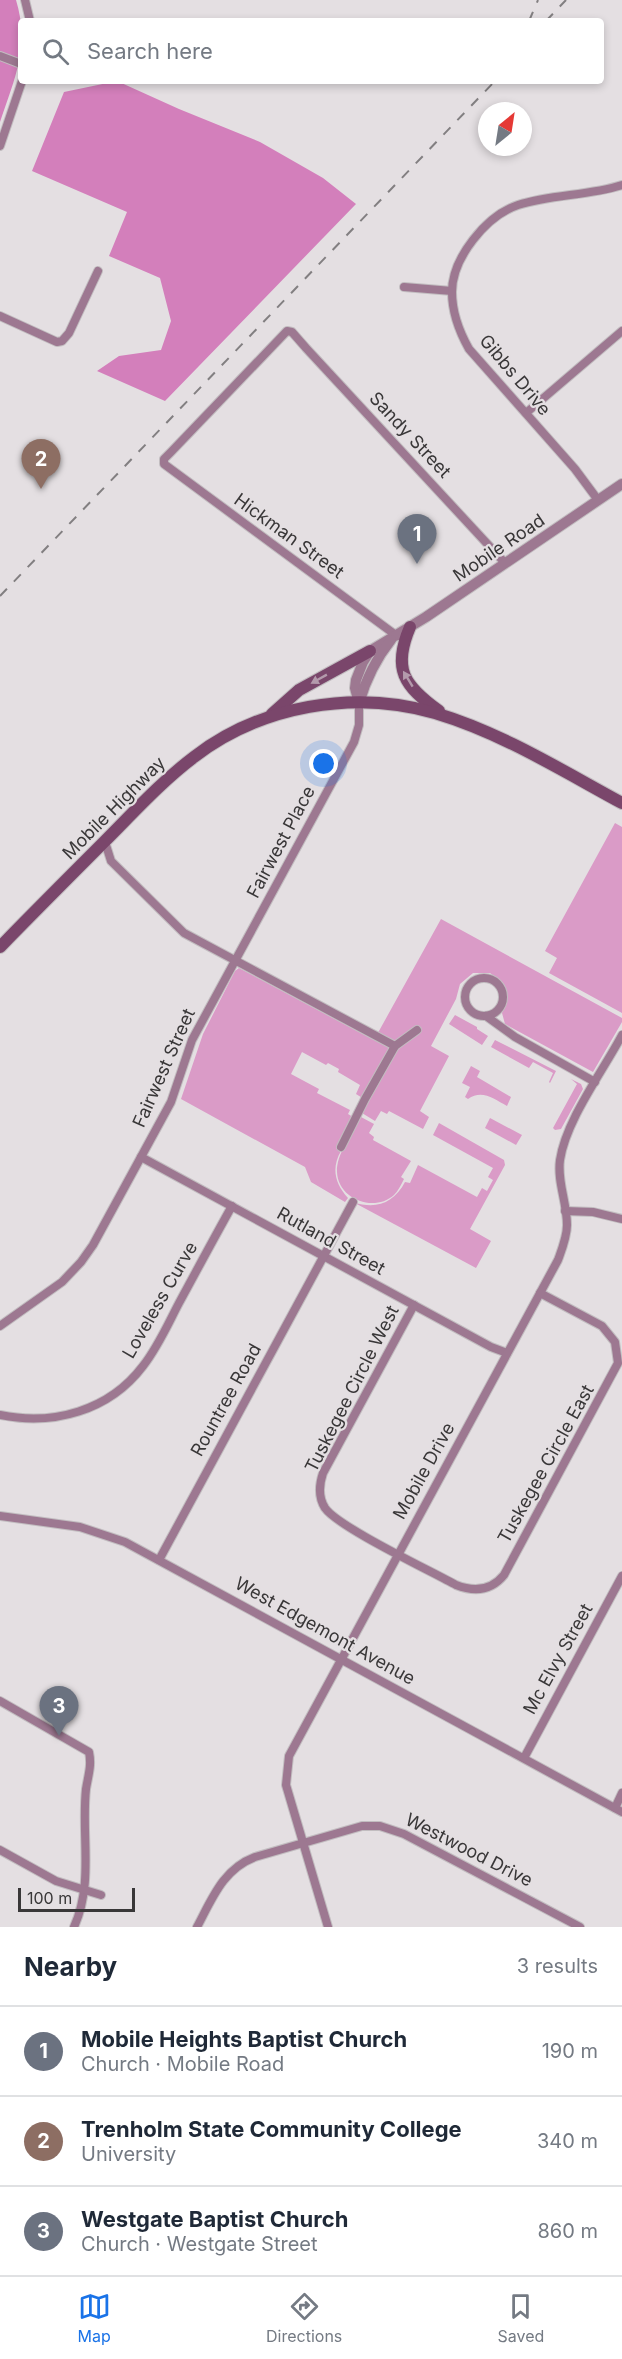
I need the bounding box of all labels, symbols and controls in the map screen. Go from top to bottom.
search box [18,18,604,84]
icon: search [39,35,72,68]
text: Search here [87,38,213,64]
north arrow [478,102,532,156]
street label: Gibbs Drive [476,330,555,419]
street label: Sandy Street [365,388,455,482]
pin: 2 [22,440,60,489]
street label: Hickman Street [230,489,348,582]
street label: Mobile Road [449,509,548,586]
pin: 1 [398,514,436,564]
one-way arrow [402,671,413,688]
one-way arrow [310,674,327,684]
your location [309,749,338,778]
street label: Mobile Highway [58,752,169,863]
street label: Fairwest Place [242,782,319,901]
street label: Fairwest Street [128,1005,199,1130]
street label: Rutland Street [274,1202,389,1279]
street label: Loveless Curve [118,1238,201,1362]
street label: Tuskegee Circle West [300,1302,403,1476]
street label: Rountree Road [186,1340,265,1460]
street label: Tuskegee Circle East [493,1381,598,1547]
street label: Mobile Drive [388,1419,459,1523]
street label: West Edgemont Avenue [232,1572,419,1689]
street label: Mc Elvy Street [519,1600,597,1718]
pin: 3 [40,1686,78,1736]
street label: Westwood Drive [402,1808,536,1891]
scale bar [18,1885,135,1912]
text: 100 m [27,1888,72,1908]
text: Nearby [24,1951,117,1982]
text: 3 results [517,1954,598,1978]
text: Mobile Heights Baptist Church [81,2026,407,2052]
text: 1 [39,2039,48,2063]
text: 190 m [542,2039,598,2063]
text: Church · Mobile Road [81,2052,284,2076]
text: Trenholm State Community College [81,2116,462,2142]
text: 2 [37,2129,50,2153]
text: 340 m [537,2129,598,2153]
text: University [81,2142,176,2166]
text: Westgate Baptist Church [81,2206,348,2232]
text: 3 [37,2219,50,2243]
text: 860 m [537,2219,598,2243]
text: Church · Westgate Street [81,2232,318,2256]
tab: Map [78,2290,111,2346]
tab: Directions [266,2290,342,2346]
tab: Saved [498,2290,544,2346]

